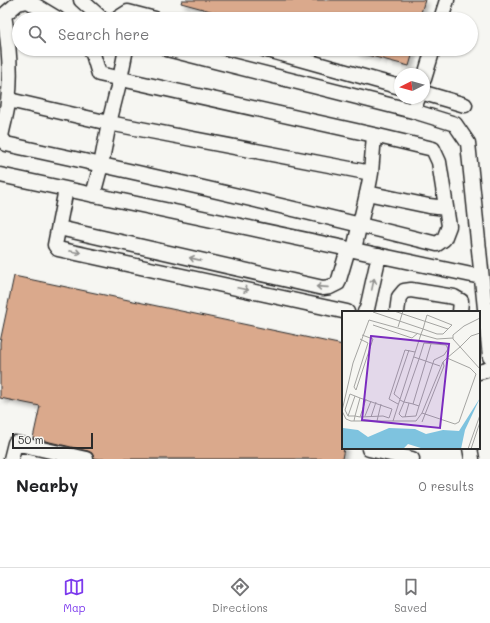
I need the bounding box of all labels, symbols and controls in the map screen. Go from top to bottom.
search box [12,12,478,56]
icon: search [26,23,48,45]
text: Search here [58,24,149,44]
north arrow [394,68,430,104]
one-way arrow [68,249,81,257]
one-way arrow [189,255,202,263]
one-way arrow [369,278,377,291]
one-way arrow [316,283,329,290]
one-way arrow [236,286,249,294]
inset map [342,311,480,449]
scale bar [12,431,93,450]
text: 50 m [18,432,44,447]
text: Nearby [16,474,78,496]
text: 0 results [419,477,474,494]
tab: Map [63,576,86,615]
tab: Directions [212,576,268,615]
tab: Saved [394,576,427,615]

